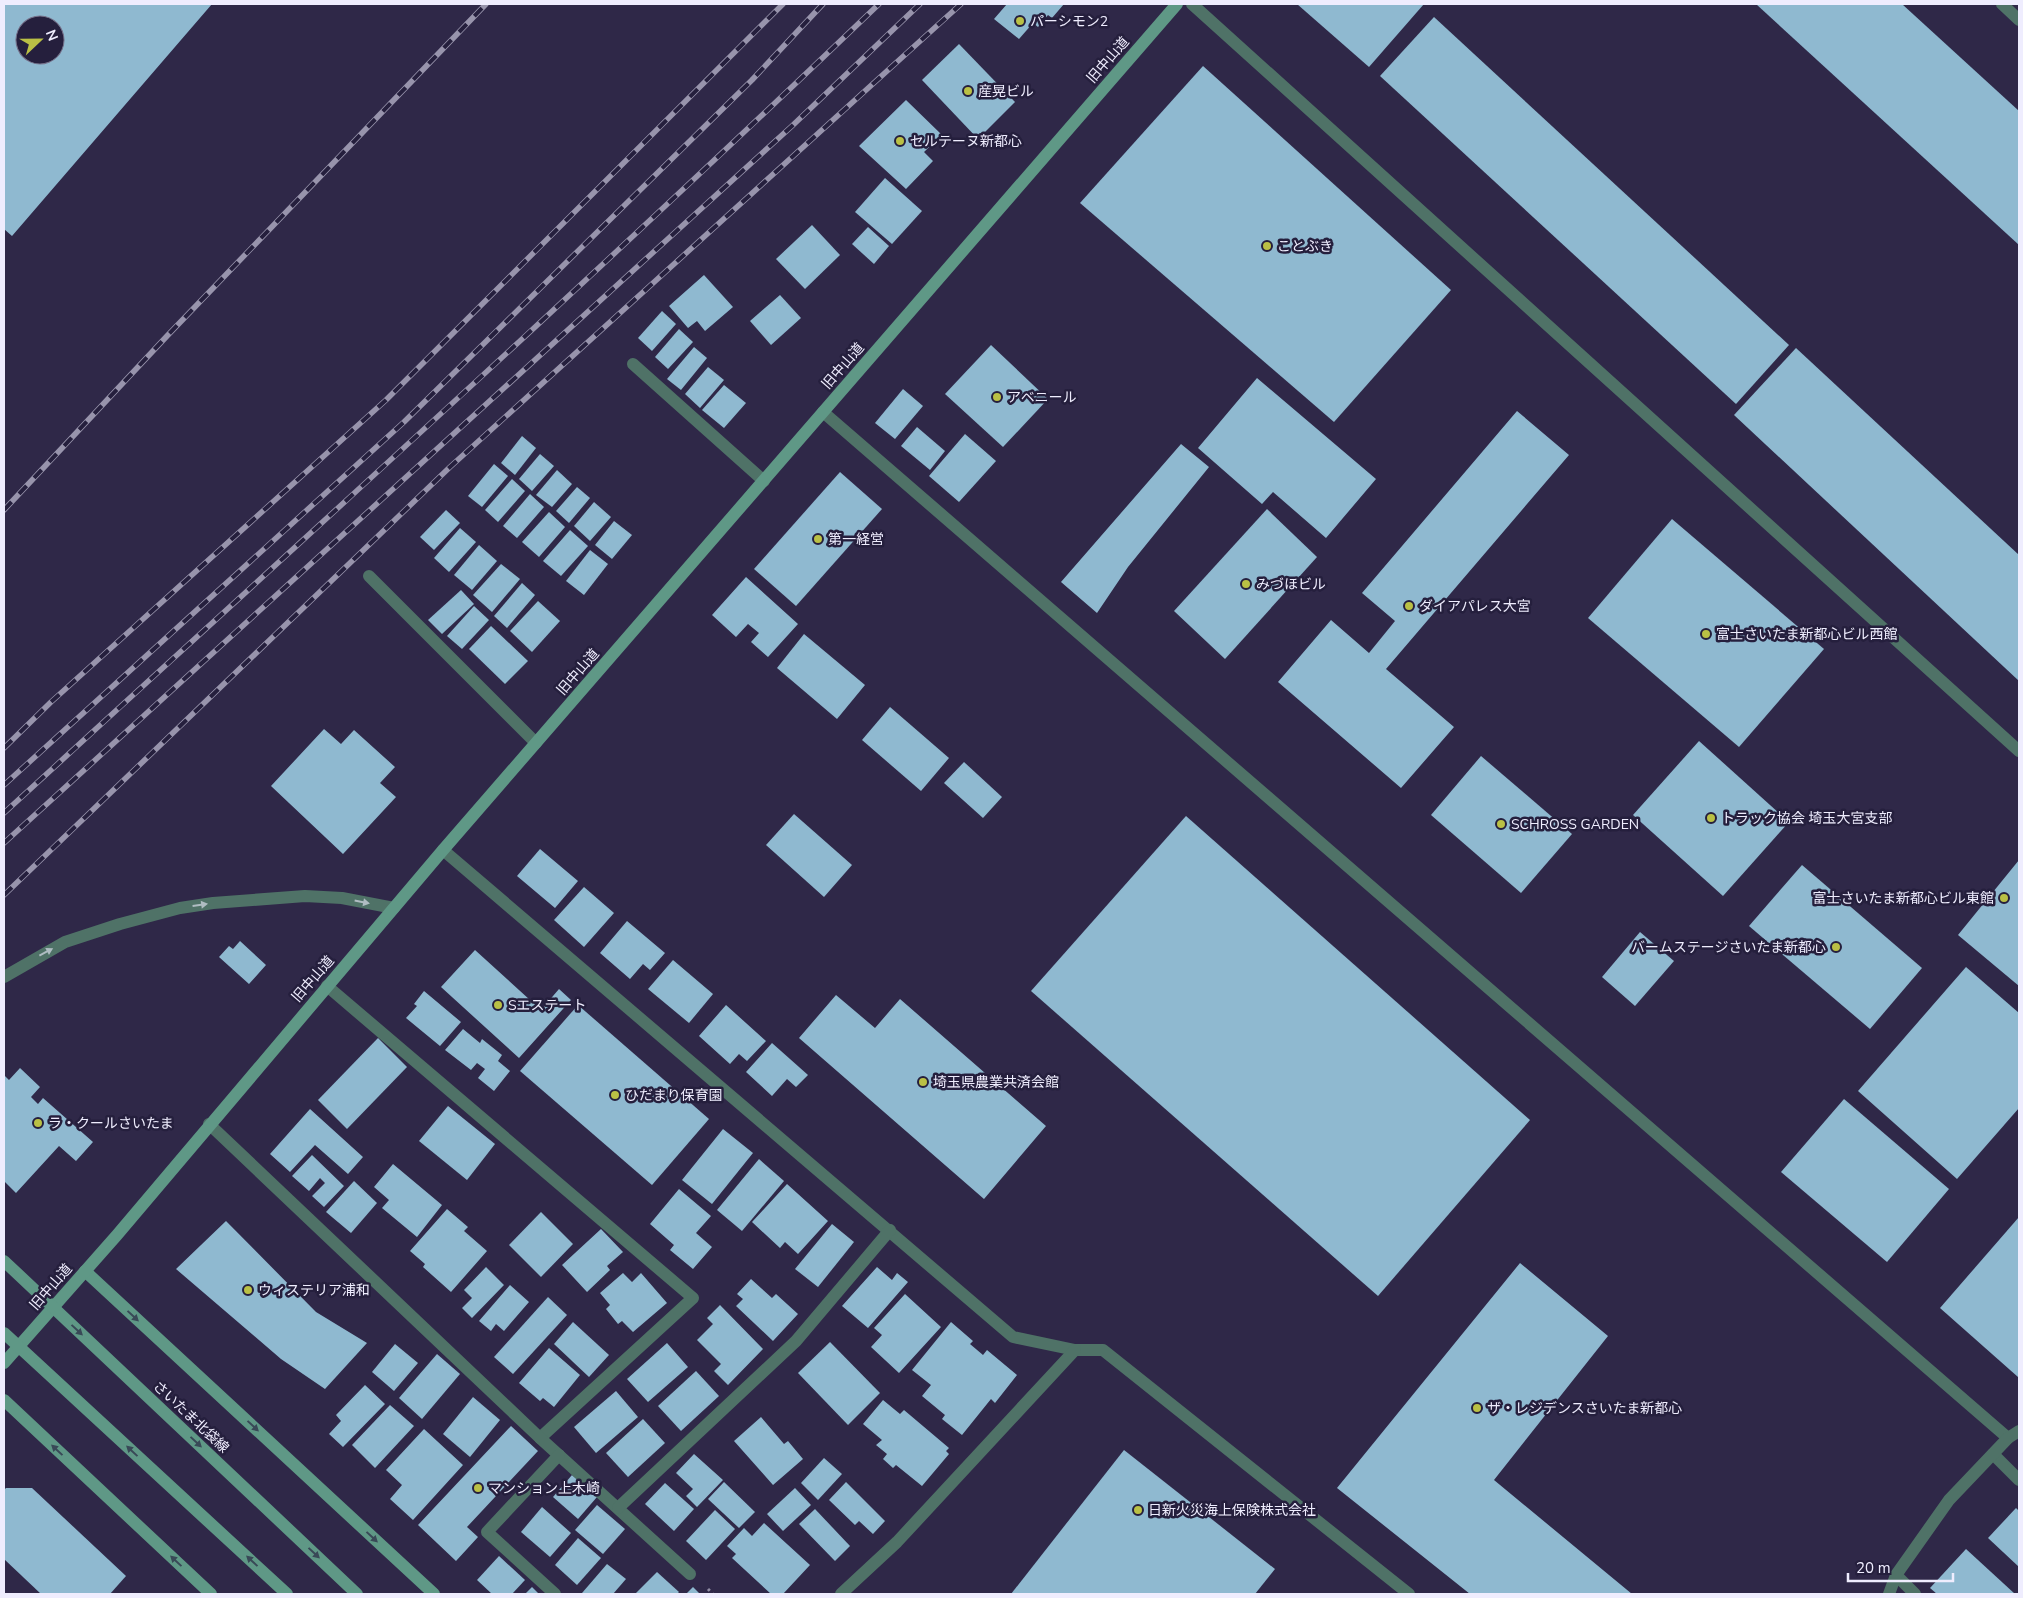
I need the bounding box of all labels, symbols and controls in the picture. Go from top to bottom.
place label: パーシモン2 [1030,12,1108,31]
north arrow [15,15,65,65]
marker: パーシモン2 [1014,15,1026,27]
text: N [41,27,62,44]
street label: 旧中山道 [1082,33,1134,87]
place label: 産晃ビル [978,82,1034,101]
marker: 産晃ビル [962,85,974,97]
place label: セルテーヌ新都心 [910,132,1022,151]
marker: セルテーヌ新都心 [894,135,906,147]
place label: ことぶき [1277,237,1333,256]
marker: ことぶき [1261,240,1273,252]
street label: 旧中山道 [817,339,869,393]
place label: アベニール [1007,388,1077,407]
marker: アベニール [991,391,1003,403]
place label: 第一経営 [828,530,884,549]
marker: 第一経営 [812,533,824,545]
place label: みづほビル [1256,575,1326,594]
marker: みづほビル [1240,578,1252,590]
place label: ダイアパレス大宮 [1419,597,1531,616]
marker: ダイアパレス大宮 [1403,600,1415,612]
place label: 富士さいたま新都心ビル西館 [1716,625,1898,644]
marker: 富士さいたま新都心ビル西館 [1700,628,1712,640]
street label: 旧中山道 [552,645,604,699]
place label: トラック協会 埼玉大宮支部 [1721,809,1893,828]
marker: トラック協会 埼玉大宮支部 [1705,812,1717,824]
place label: SCHROSS GARDEN [1511,815,1639,834]
marker: SCHROSS GARDEN [1495,818,1507,830]
place label: 富士さいたま新都心ビル東館 [1812,889,1994,908]
marker: 富士さいたま新都心ビル東館 [1998,892,2010,904]
one-way arrow [354,899,370,907]
one-way arrow [193,901,209,909]
place label: バームステージさいたま新都心 [1631,938,1826,957]
marker: バームステージさいたま新都心 [1830,941,1842,953]
one-way arrow [38,948,53,956]
street label: 旧中山道 [287,952,339,1006]
place label: Sエステート [508,996,587,1015]
marker: Sエステート [492,999,504,1011]
place label: 埼玉県農業共済会館 [933,1073,1059,1092]
marker: 埼玉県農業共済会館 [917,1076,929,1088]
place label: ひだまり保育園 [625,1086,723,1105]
marker: ひだまり保育園 [609,1089,621,1101]
place label: ラ・クールさいたま [48,1114,174,1133]
marker: ラ・クールさいたま [32,1117,44,1129]
street label: 旧中山道 [25,1260,77,1314]
place label: ウィステリア浦和 [258,1281,370,1300]
marker: ウィステリア浦和 [242,1284,254,1296]
one-way arrow [127,1310,139,1322]
one-way arrow [71,1324,83,1336]
street label: さいたま北袋線 [149,1377,233,1457]
place label: ザ・レジデンスさいたま新都心 [1487,1399,1682,1418]
marker: ザ・レジデンスさいたま新都心 [1471,1402,1483,1414]
one-way arrow [246,1420,258,1432]
one-way arrow [189,1436,201,1448]
one-way arrow [51,1444,63,1456]
one-way arrow [126,1445,138,1457]
place label: マンション上木崎 [488,1479,600,1498]
marker: マンション上木崎 [472,1482,484,1494]
place label: 日新火災海上保険株式会社 [1148,1501,1316,1520]
marker: 日新火災海上保険株式会社 [1132,1504,1144,1516]
one-way arrow [365,1531,377,1543]
one-way arrow [308,1547,320,1559]
scale bar [1848,1550,1953,1582]
one-way arrow [170,1555,182,1567]
one-way arrow [246,1555,258,1567]
text: 20 m [1856,1558,1891,1578]

